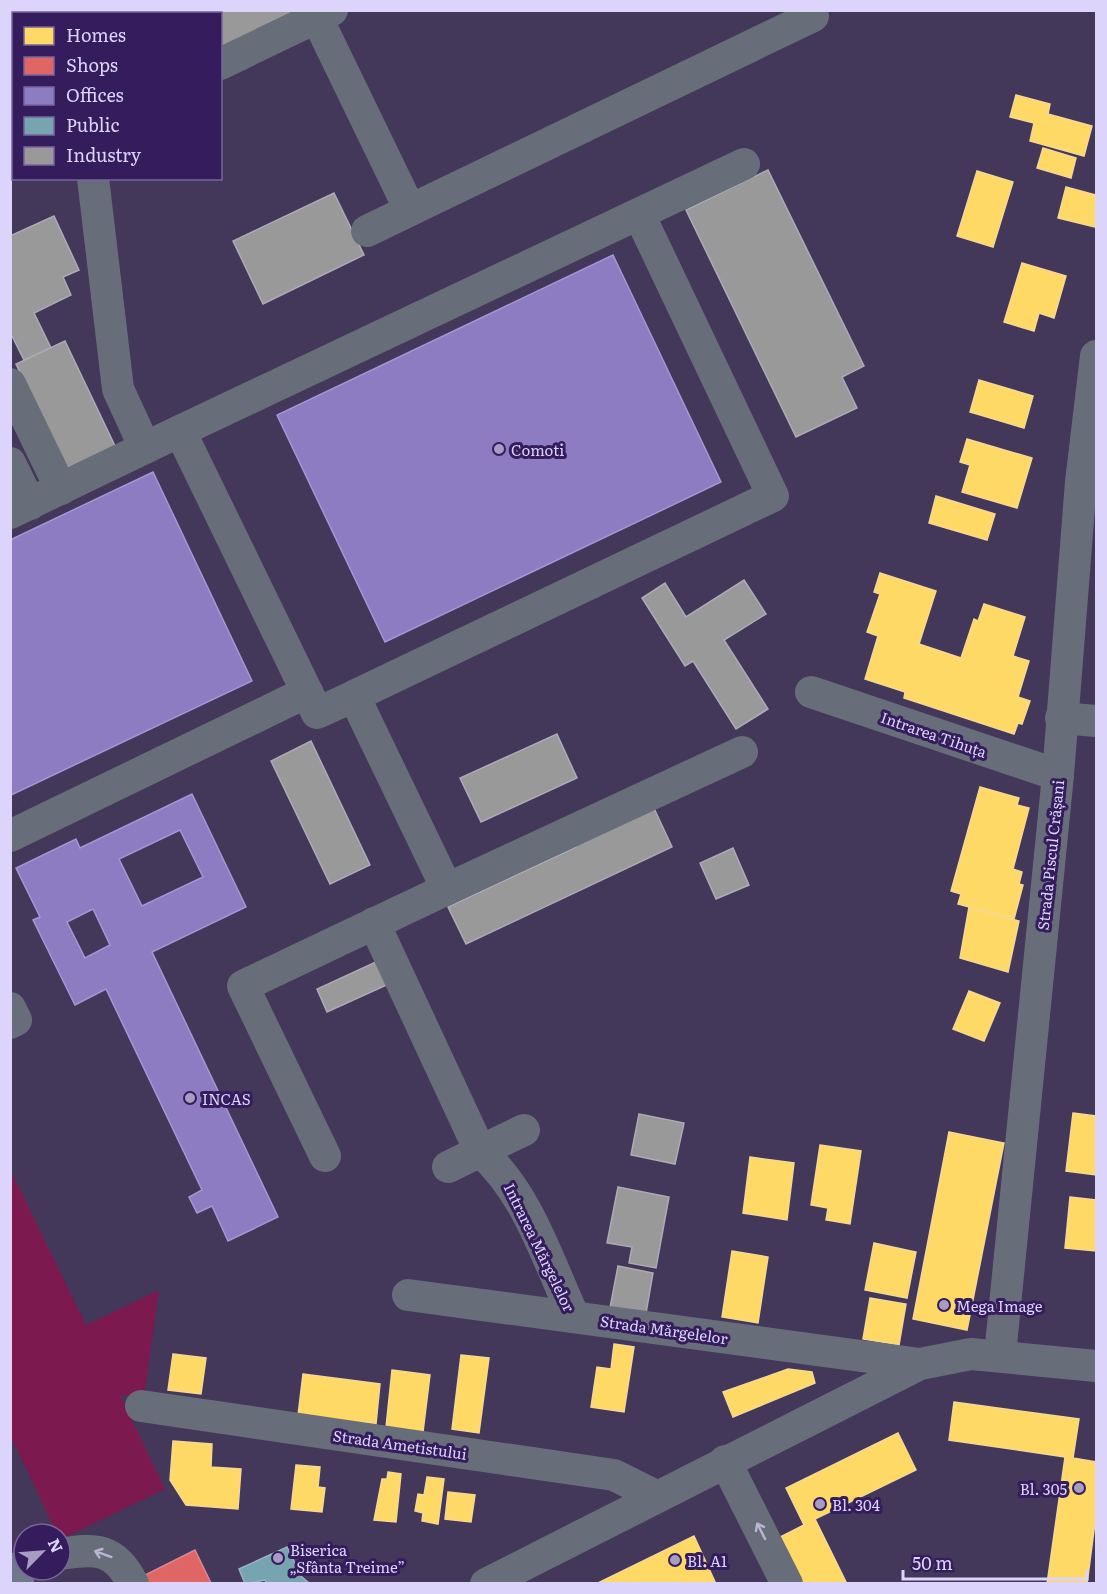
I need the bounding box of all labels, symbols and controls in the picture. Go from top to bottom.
legend [12,12,222,180]
text: Homes [66,21,126,48]
text: Shops [66,51,118,78]
text: Offices [66,81,124,108]
text: Public [66,111,120,138]
text: Industry [66,141,142,168]
place label: Comoti [511,438,564,461]
marker: Comoti [492,442,506,456]
street label: Intrarea Tihuța [878,705,991,763]
street label: Strada Piscul Crășani [1031,779,1069,931]
place label: INCAS [202,1087,251,1110]
marker: INCAS [183,1091,197,1105]
street label: Intrarea Mărgelelor [499,1179,581,1315]
place label: Mega Image [956,1294,1043,1317]
marker: Mega Image [937,1298,951,1312]
street label: Strada Mărgelelor [599,1309,729,1349]
street label: Strada Ametistului [332,1423,468,1465]
place label: Bl. 305 [1020,1477,1067,1500]
marker: Bl. 305 [1072,1481,1086,1495]
place label: Bl. 304 [832,1493,880,1516]
marker: Bl. 304 [813,1497,827,1511]
north arrow [12,1522,72,1582]
one-way arrow [754,1523,766,1541]
text: N [43,1534,70,1556]
place label: Biserica „Sfânta Treime” [290,1538,405,1578]
scale bar [903,1543,1088,1581]
one-way arrow [94,1547,113,1558]
place label: Bl. A1 [687,1549,727,1572]
text: 50 m [912,1549,953,1576]
marker: Biserica „Sfânta Treime” [271,1551,285,1565]
marker: Bl. A1 [668,1553,682,1567]

